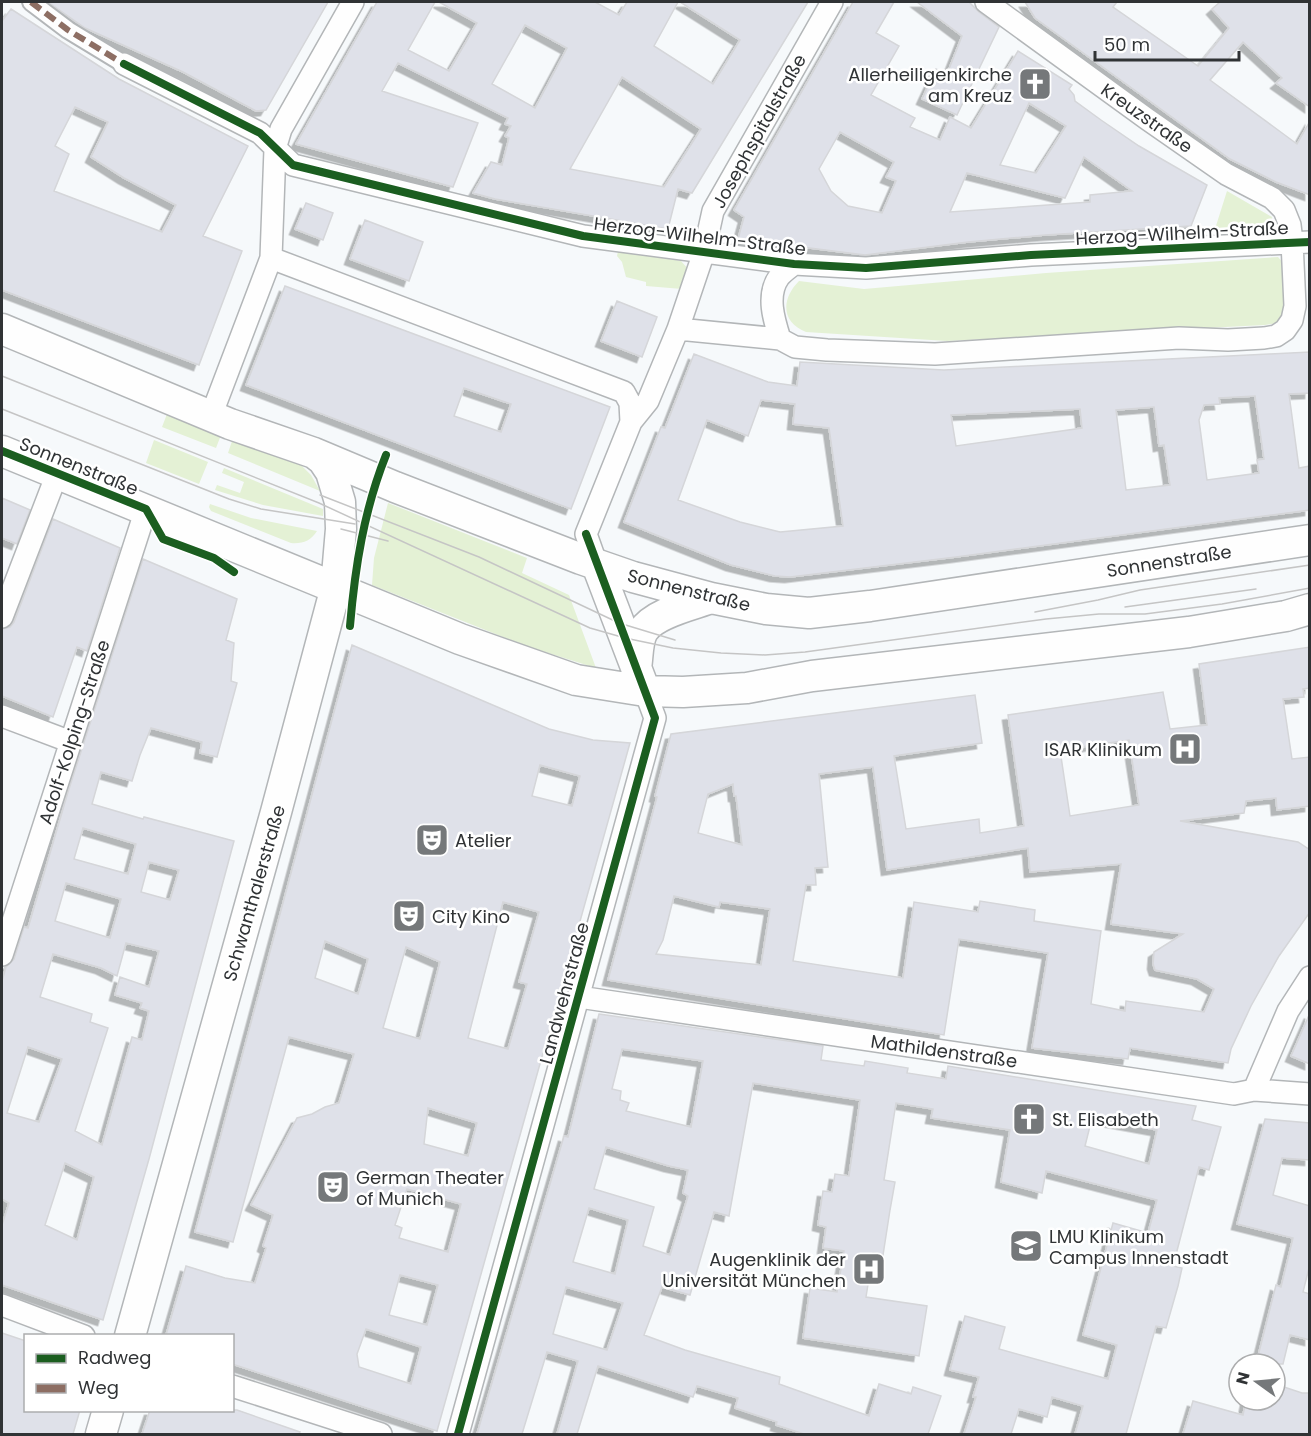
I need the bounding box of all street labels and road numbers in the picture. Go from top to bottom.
street label: Josephspitalstraße [706,49,812,213]
street label: Kreuzstraße [1096,77,1198,159]
street label: Herzog-Wilhelm-Straße [592,211,808,261]
street label: Herzog-Wilhelm-Straße [1075,215,1289,251]
street label: Sonnenstraße [16,431,142,501]
street label: Sonnenstraße [1105,539,1233,583]
street label: Sonnenstraße [625,563,753,617]
street label: Adolf-Kolping-Straße [32,637,116,827]
street label: Schwanthalerstraße [217,802,291,984]
street label: Landwehrstraße [533,919,595,1067]
street label: Mathildenstraße [869,1028,1019,1074]

